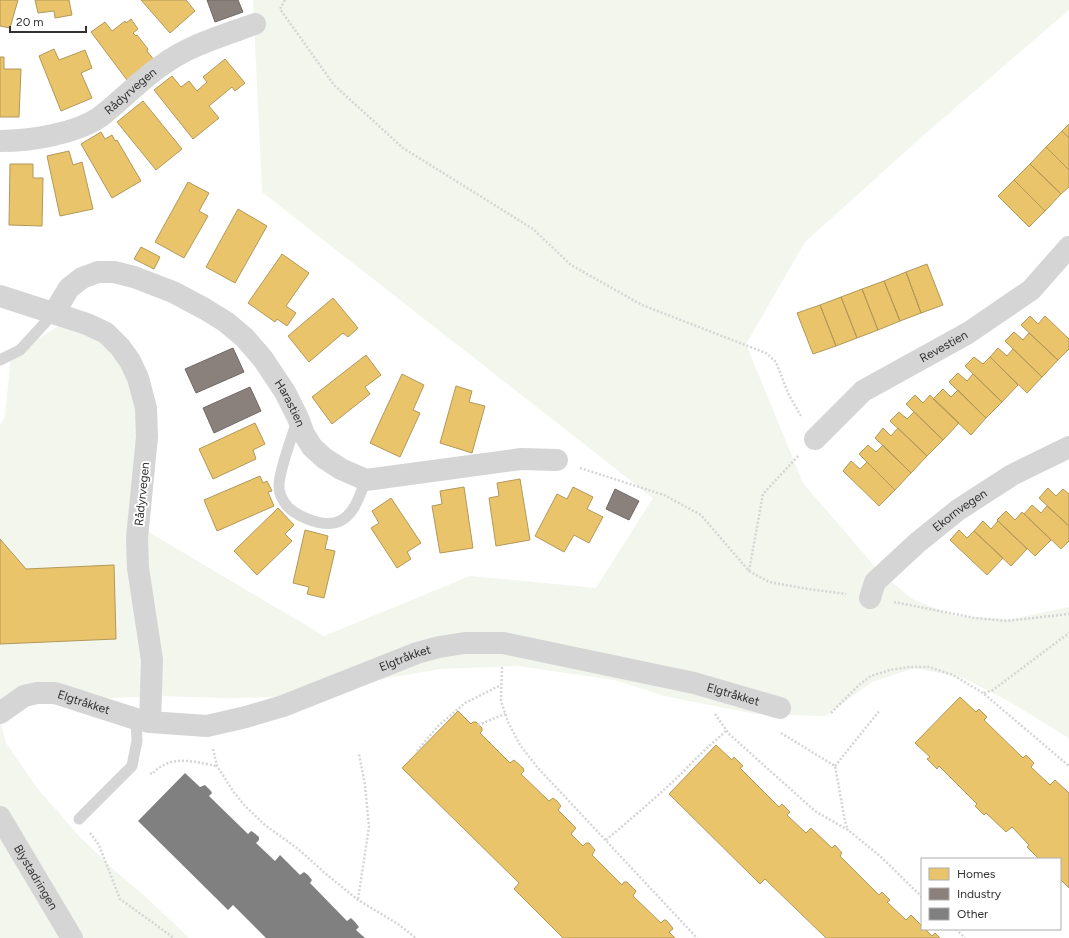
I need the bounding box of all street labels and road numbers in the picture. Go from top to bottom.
street label: Rådyrvegen [102,65,159,117]
street label: Revestien [917,327,970,365]
street label: Harastien [271,377,308,429]
street label: Rådyrvegen [132,461,152,527]
street label: Ekornvegen [930,486,990,535]
street label: Elgtråkket [377,642,433,674]
street label: Elgtråkket [705,680,762,709]
street label: Elgtråkket [56,687,112,717]
street label: Blystadringen [11,842,61,913]

